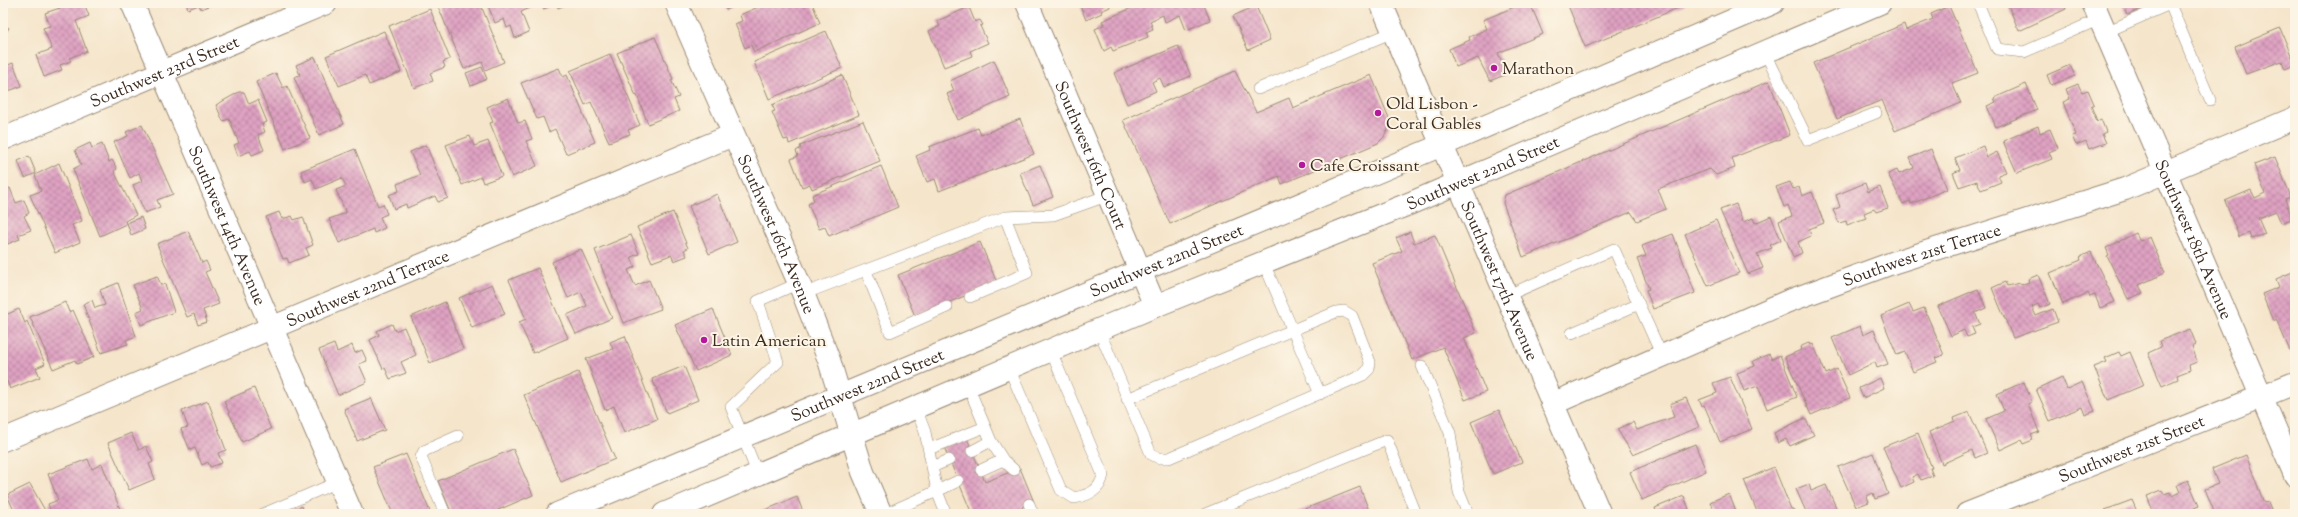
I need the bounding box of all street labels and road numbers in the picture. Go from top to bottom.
street label: Southwest 23rd Street [87,31,243,115]
street label: Southwest 16th Court [1047,78,1131,234]
street label: Southwest 22nd Street [1403,131,1564,218]
street label: Southwest 14th Avenue [181,142,271,310]
street label: Southwest 16th Avenue [730,151,820,318]
street label: Southwest 18th Avenue [2147,156,2237,324]
street label: Southwest 17th Avenue [1453,198,1543,365]
street label: Southwest 22nd Street [1087,219,1248,305]
street label: Southwest 21st Terrace [1840,219,2004,294]
street label: Southwest 22nd Terrace [283,245,454,334]
street label: Southwest 22nd Street [787,344,948,429]
street label: Southwest 21st Street [2056,410,2209,490]

